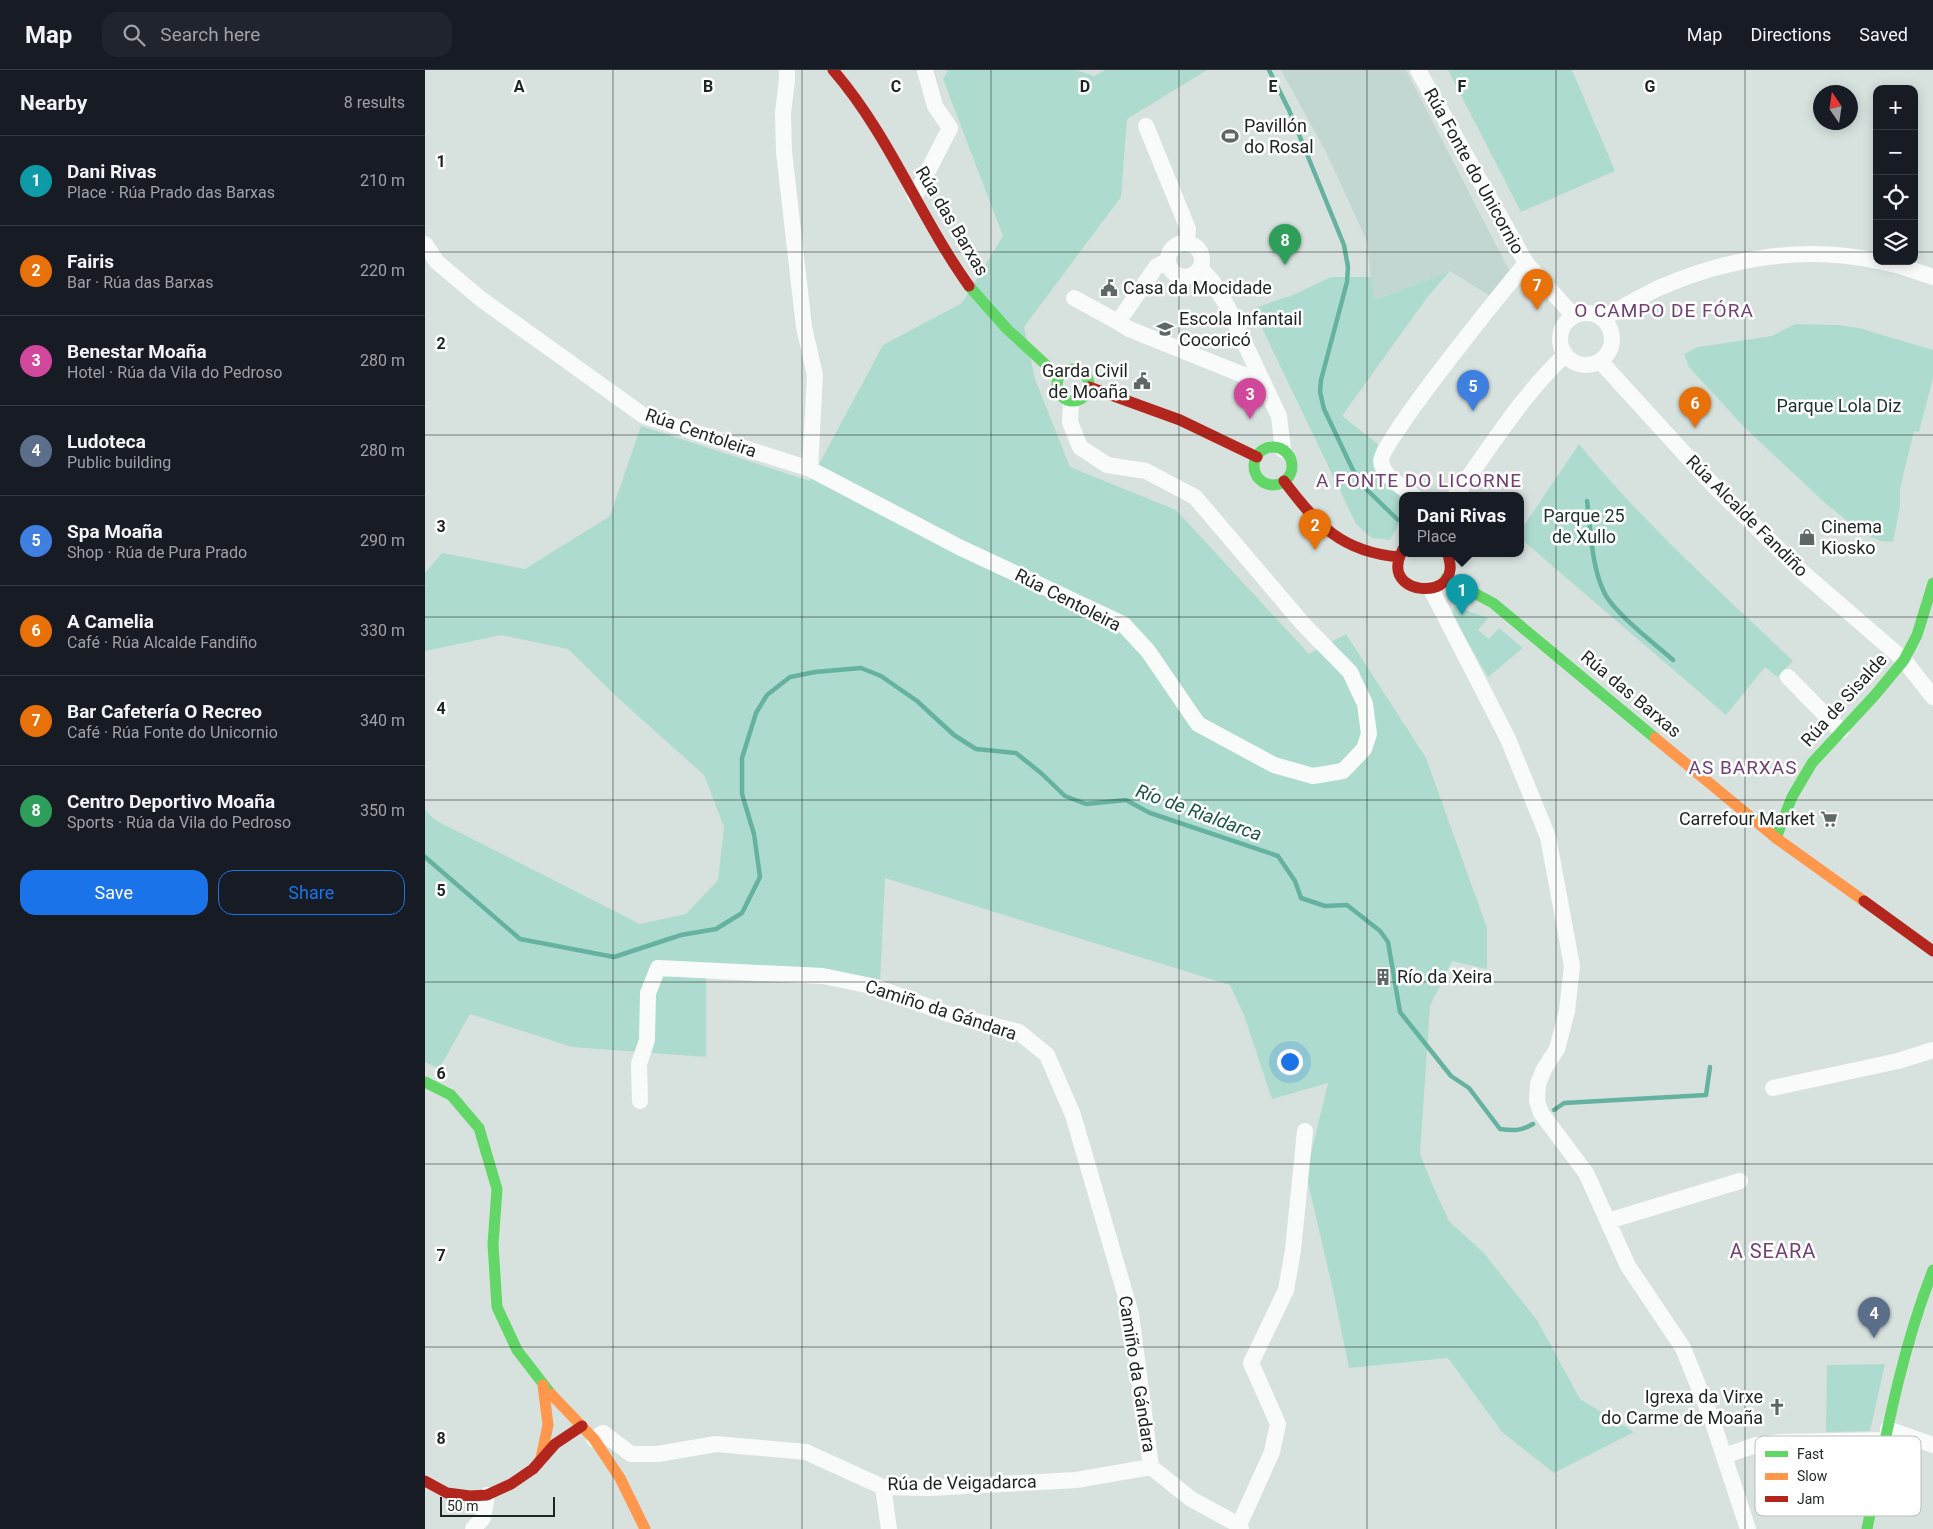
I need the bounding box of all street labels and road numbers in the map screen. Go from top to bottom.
street label: Rúa Fonte do Unicornio [1419,84,1529,258]
street label: Rúa das Barxas [911,162,993,279]
street label: Rúa Centoleira [643,404,760,461]
street label: Rúa Alcalde Fandiño [1682,450,1813,581]
street label: Rúa Centoleira [1012,564,1125,635]
street label: Rúa das Barxas [1577,646,1686,742]
street label: Rúa de Sisalde [1796,649,1891,750]
street label: Camiño da Gándara [863,975,1020,1044]
street label: Camiño da Gándara [1115,1294,1160,1454]
street label: Rúa de Veigadarca [887,1471,1037,1494]

